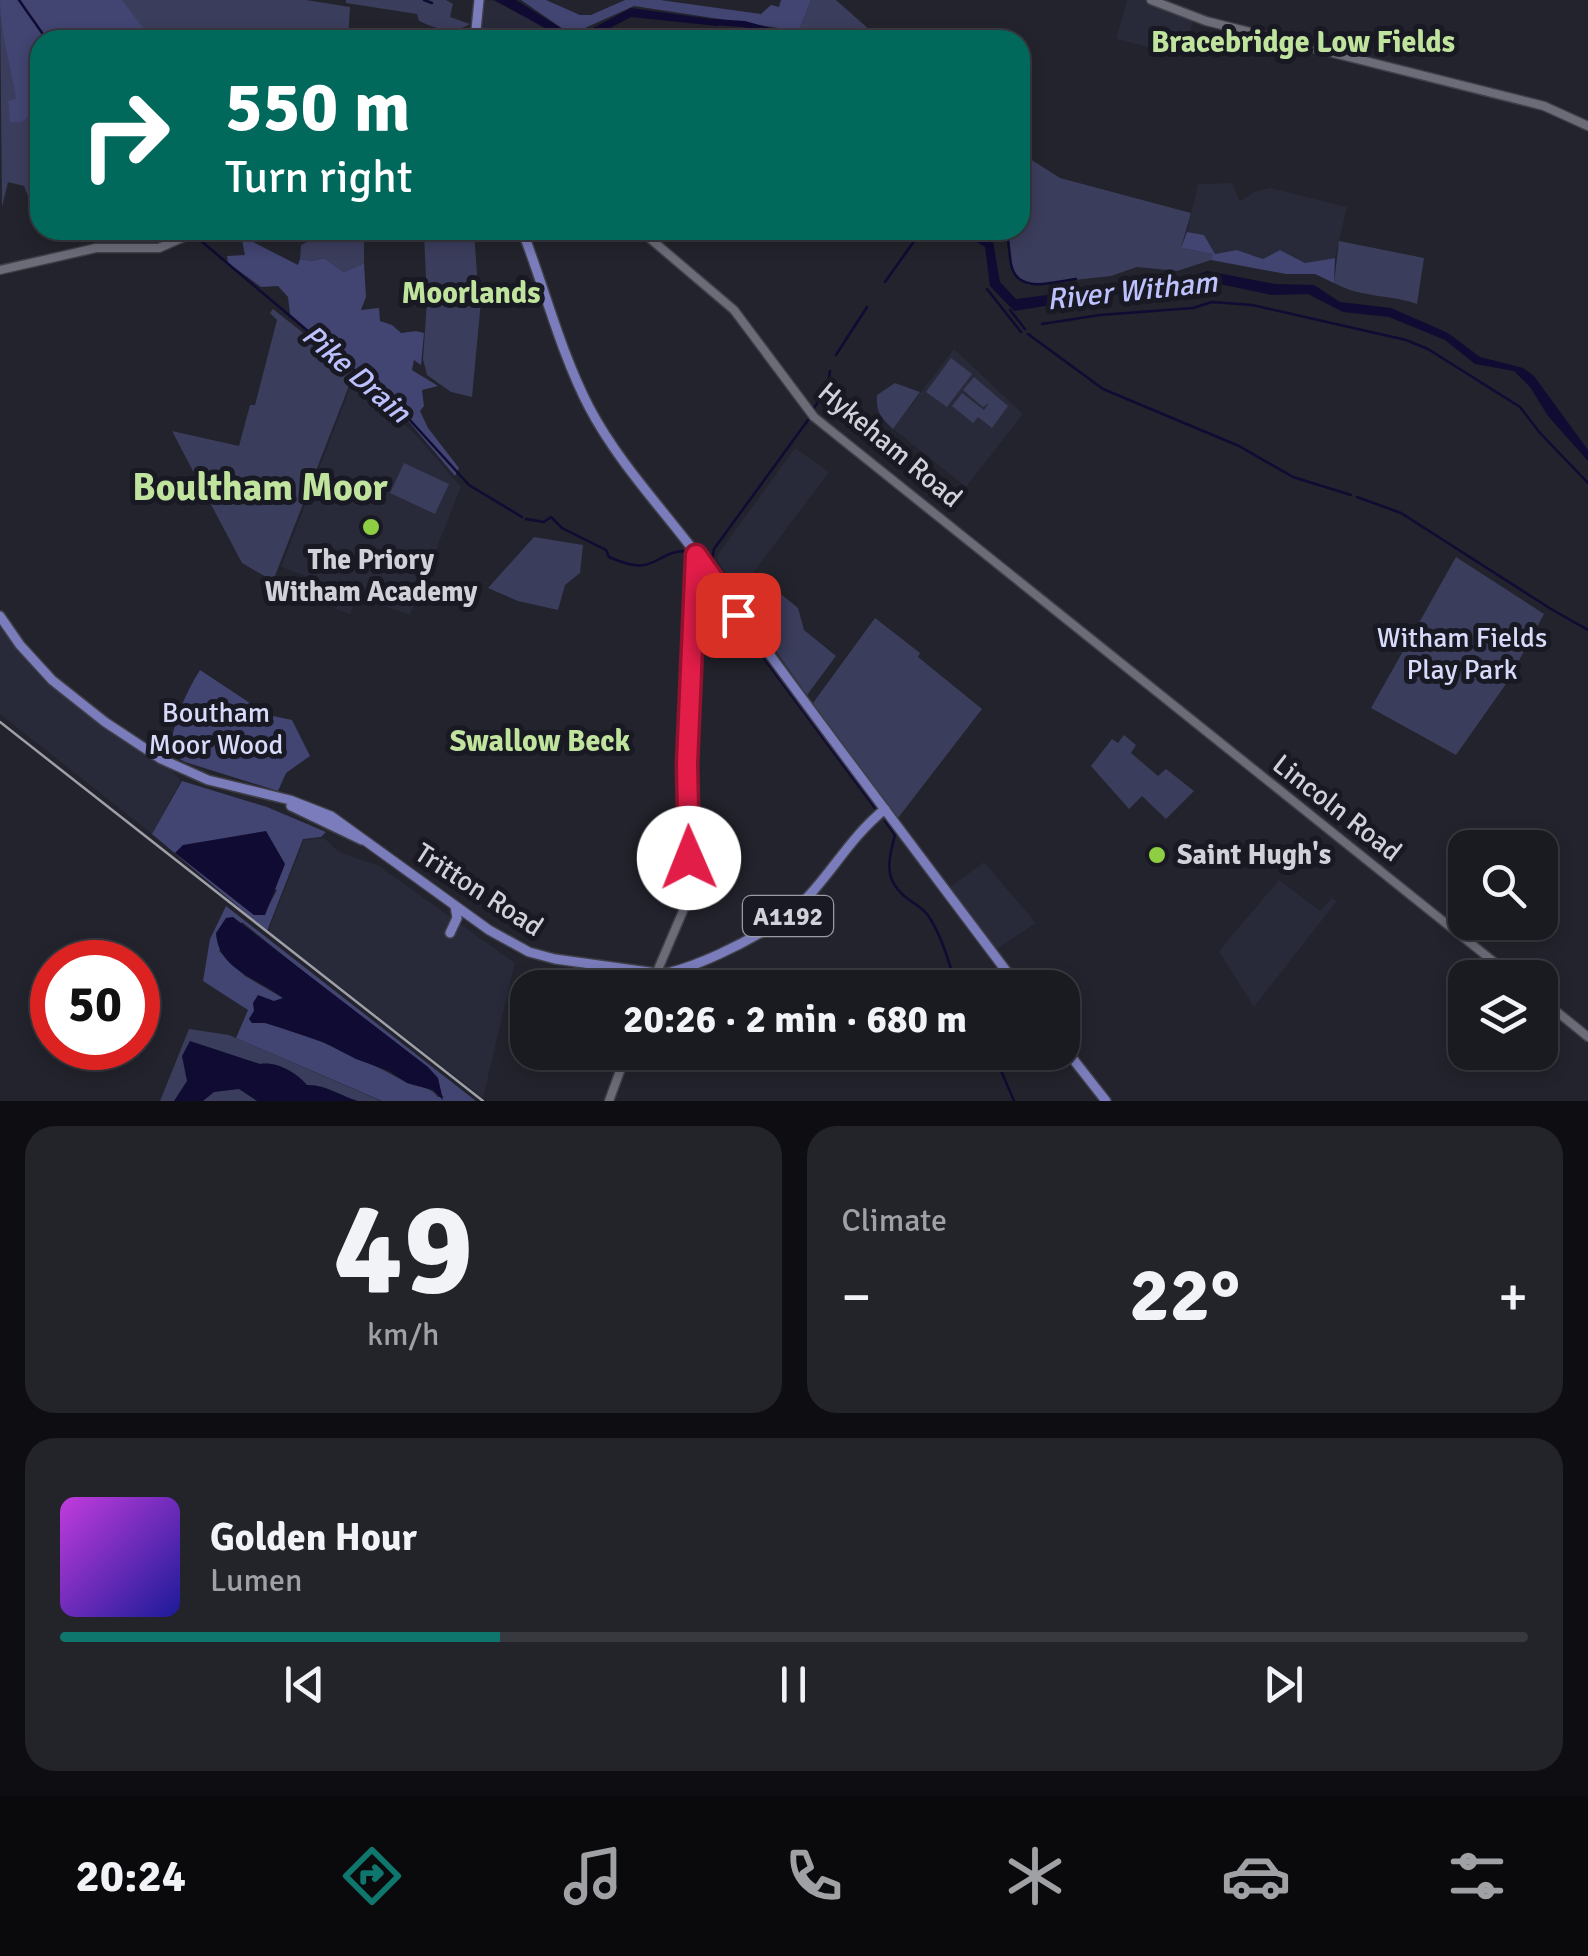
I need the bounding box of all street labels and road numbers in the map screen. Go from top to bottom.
street label: Hykeham Road [811,375,969,515]
street label: Lincoln Road [1266,747,1408,869]
street label: Tritton Road [409,836,549,944]
road number: A1192 [743,896,833,936]

